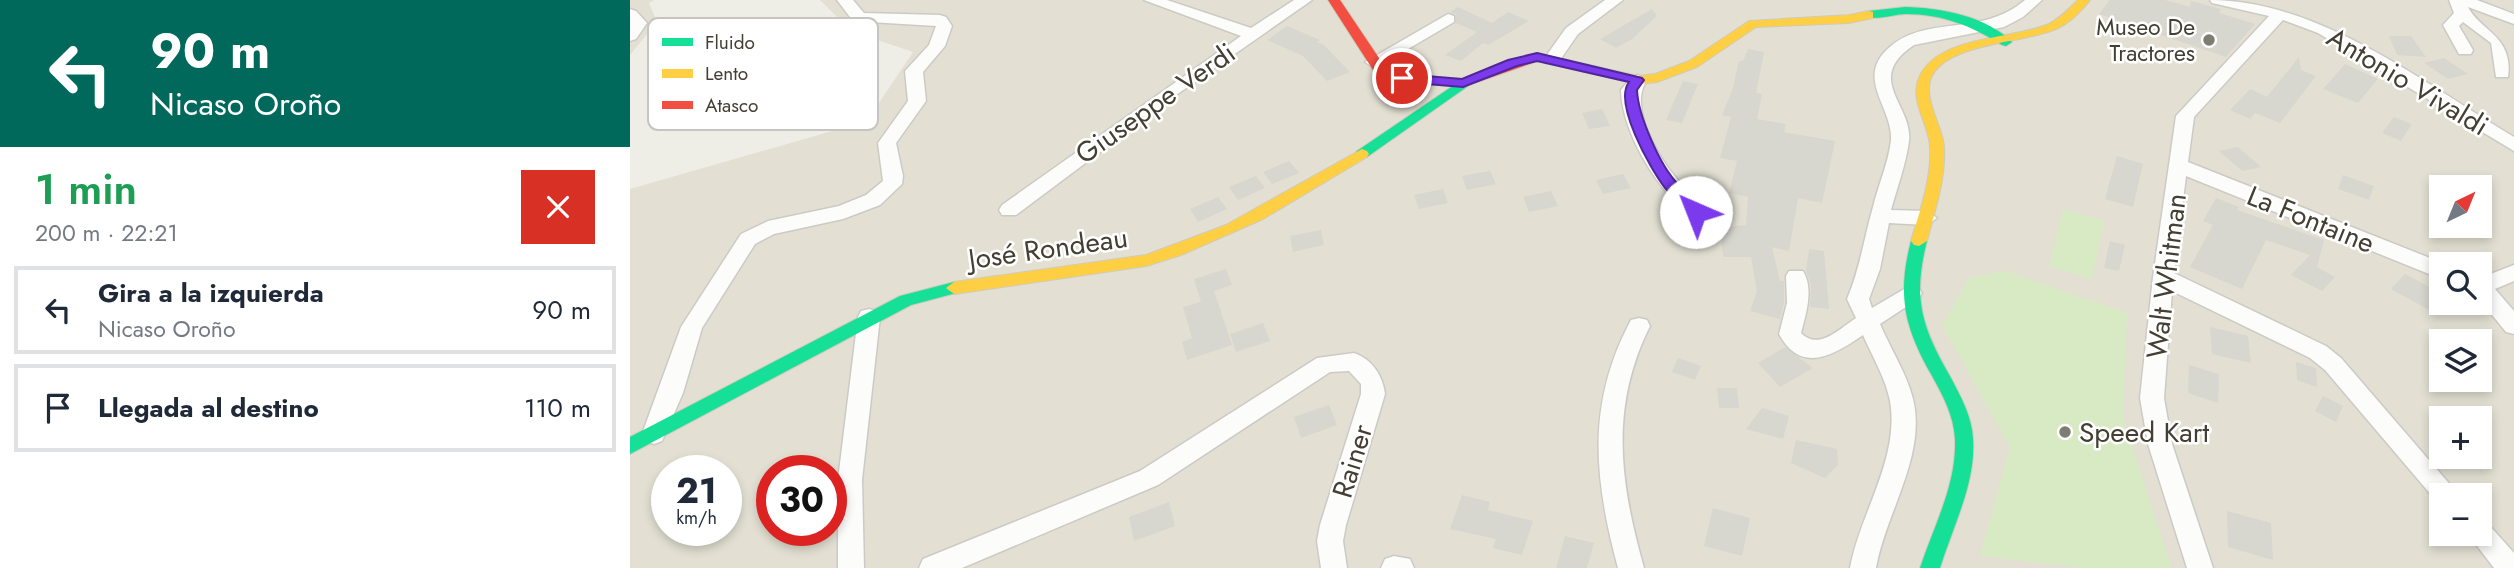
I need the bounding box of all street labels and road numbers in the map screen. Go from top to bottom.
street label: Antonio Vivaldi [2319,17,2496,146]
street label: Giuseppe Verdi [1067,33,1244,174]
street label: La Fontaine [2241,175,2381,264]
street label: Walt Whitman [2136,191,2197,361]
street label: José Rondeau [962,217,1130,281]
street label: Rainer [1322,419,1383,503]

